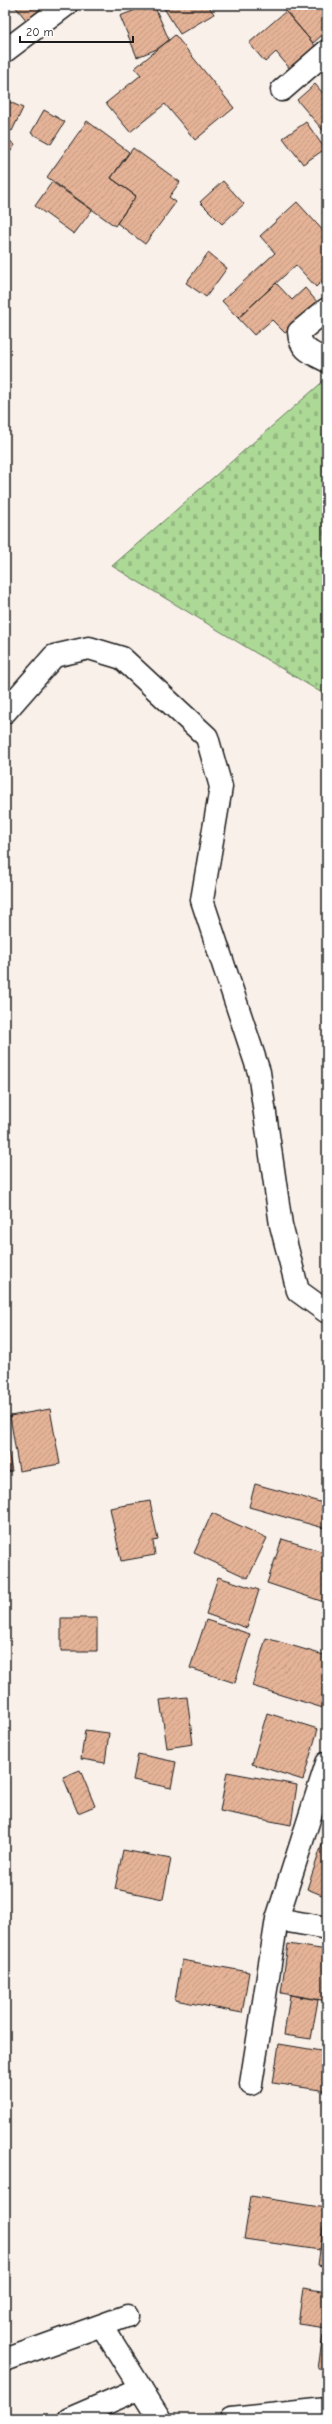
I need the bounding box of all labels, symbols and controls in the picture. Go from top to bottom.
scale bar [20,18,133,44]
text: 20 m [26,25,54,39]

